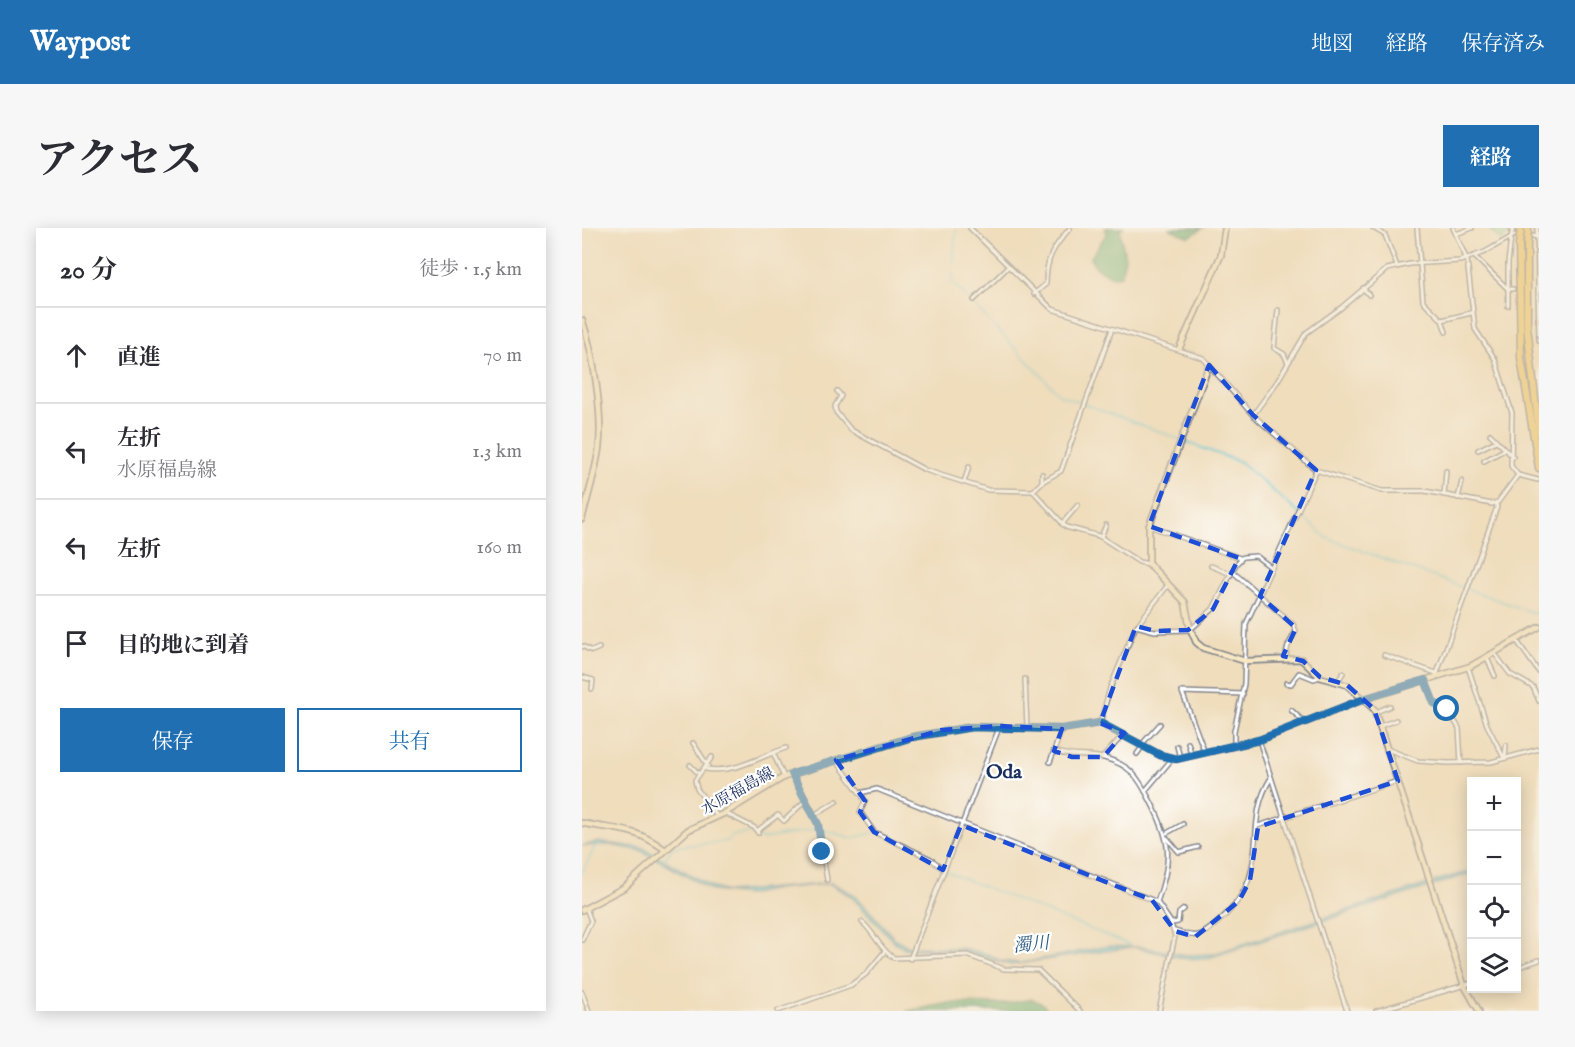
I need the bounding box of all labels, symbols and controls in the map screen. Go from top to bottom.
text: Waypost [30,25,130,60]
text: 地図 [1311,31,1353,58]
text: 経路 [1386,31,1428,58]
text: 保存済み [1461,31,1545,58]
button: 経路 [1443,125,1539,187]
text: アクセス [36,135,203,188]
text: 20 分 [60,254,117,287]
text: 徒歩 · 1.5 km [419,257,522,282]
icon: ahead [60,339,93,372]
text: 70 m [483,343,522,368]
text: 直進 [117,344,161,372]
text: 左折 [117,425,161,453]
icon: left [60,435,93,468]
text: 1.3 km [472,439,522,464]
text: 水原福島線 [117,458,217,483]
icon: left [60,531,93,564]
text: 160 m [476,535,522,560]
text: 左折 [117,536,161,564]
icon: arrive [60,627,93,660]
text: 目的地に到着 [117,632,249,660]
route start [1433,695,1459,721]
button: 保存 [60,708,285,772]
button: 共有 [297,708,522,772]
district label: Oda [986,760,1022,785]
street label: 水原福島線 [698,764,778,820]
map controls [1467,777,1521,993]
button: + [1467,777,1521,831]
button: − [1467,831,1521,885]
route end [808,838,834,864]
button: locate [1467,885,1521,939]
water label: 濁川 [1012,932,1052,959]
button: layers [1467,939,1521,993]

